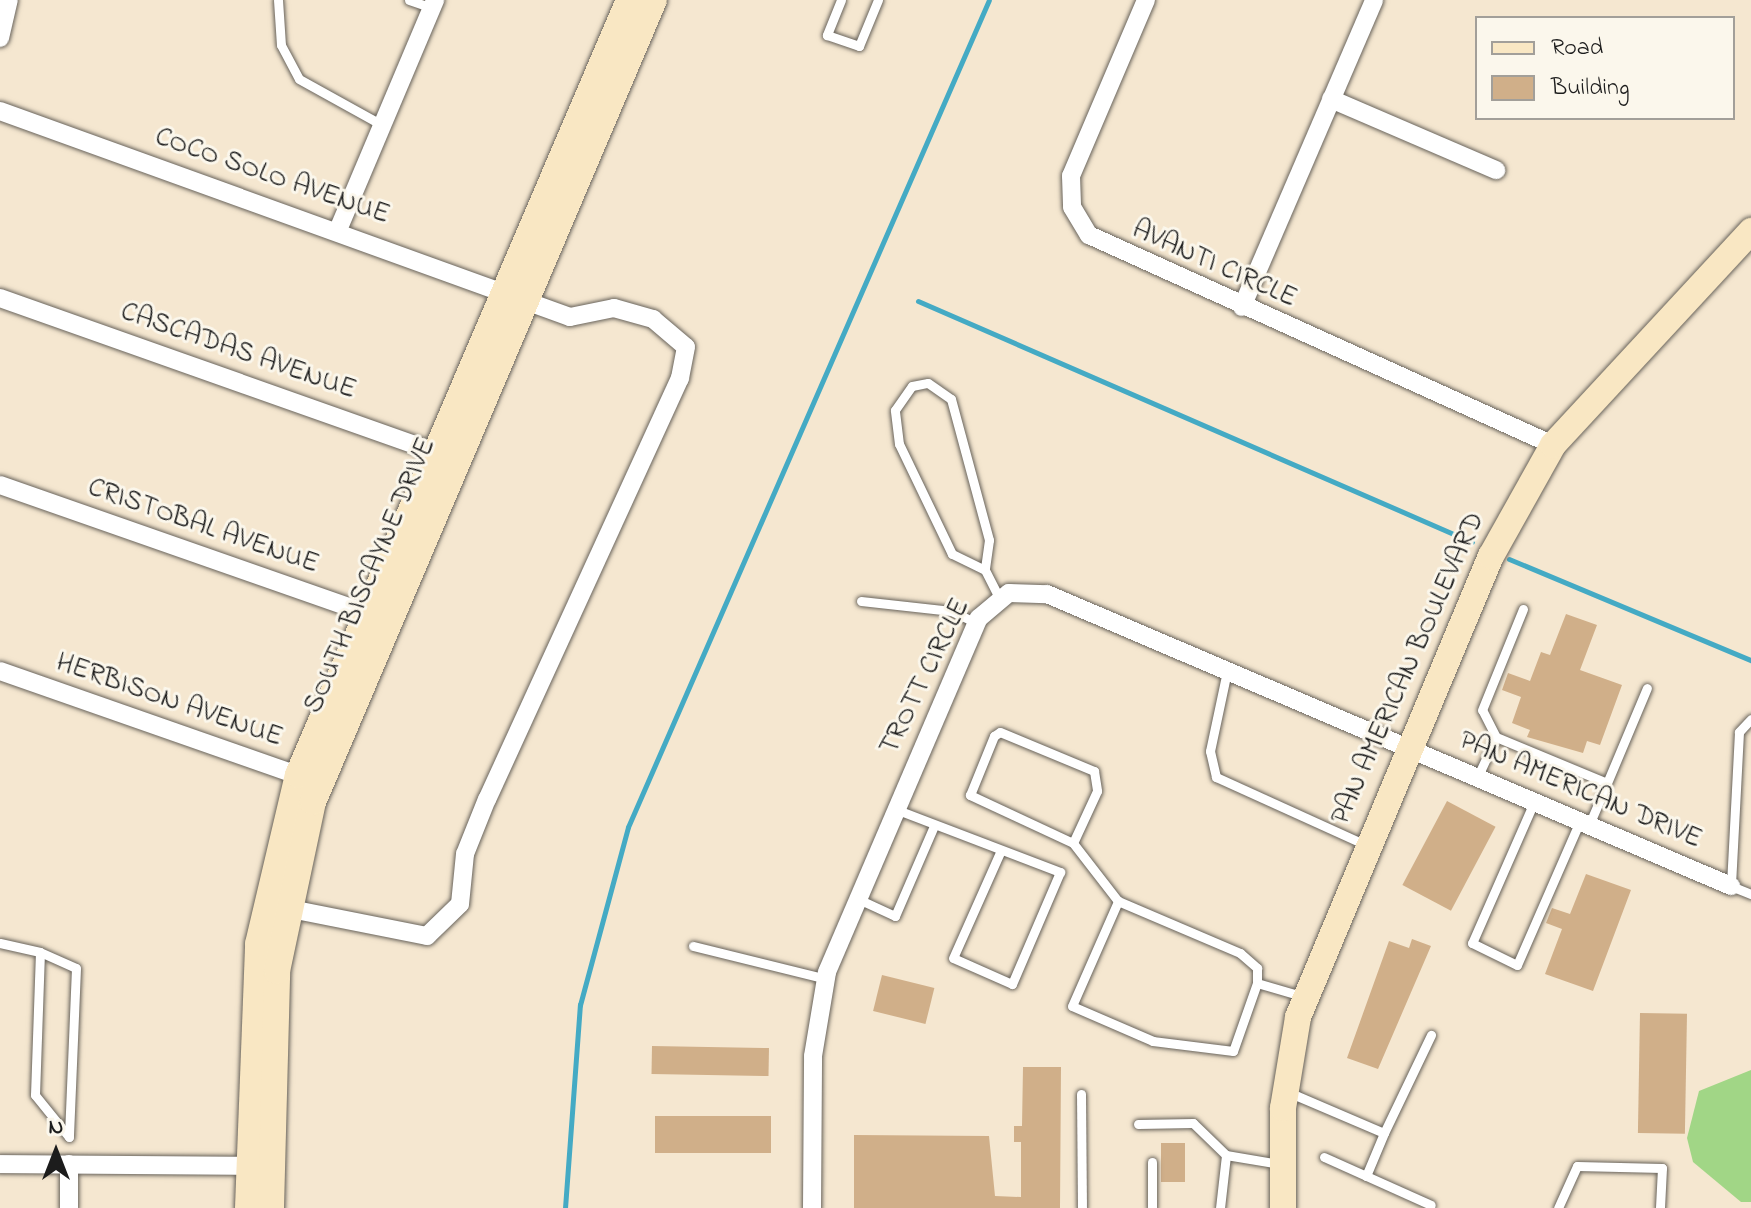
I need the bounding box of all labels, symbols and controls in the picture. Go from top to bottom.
legend [1475,16,1735,120]
text: Road [1551,31,1603,66]
text: Building [1551,71,1630,106]
street label: COCO SOLO AVENUE [150,121,394,233]
street label: AVANTI CIRCLE [1127,214,1301,316]
street label: CASCADAS AVENUE [116,296,360,408]
street label: SOUTH BISCAYNE DRIVE [298,433,444,719]
street label: CRISTOBAL AVENUE [83,472,323,582]
street label: PAN AMERICAN BOULEVARD [1325,508,1493,830]
street label: TROTT CIRCLE [874,593,978,761]
street label: HERBISON AVENUE [51,646,287,756]
street label: PAN AMERICAN DRIVE [1454,725,1706,857]
north arrow [16,1112,96,1192]
text: N [49,1112,63,1144]

